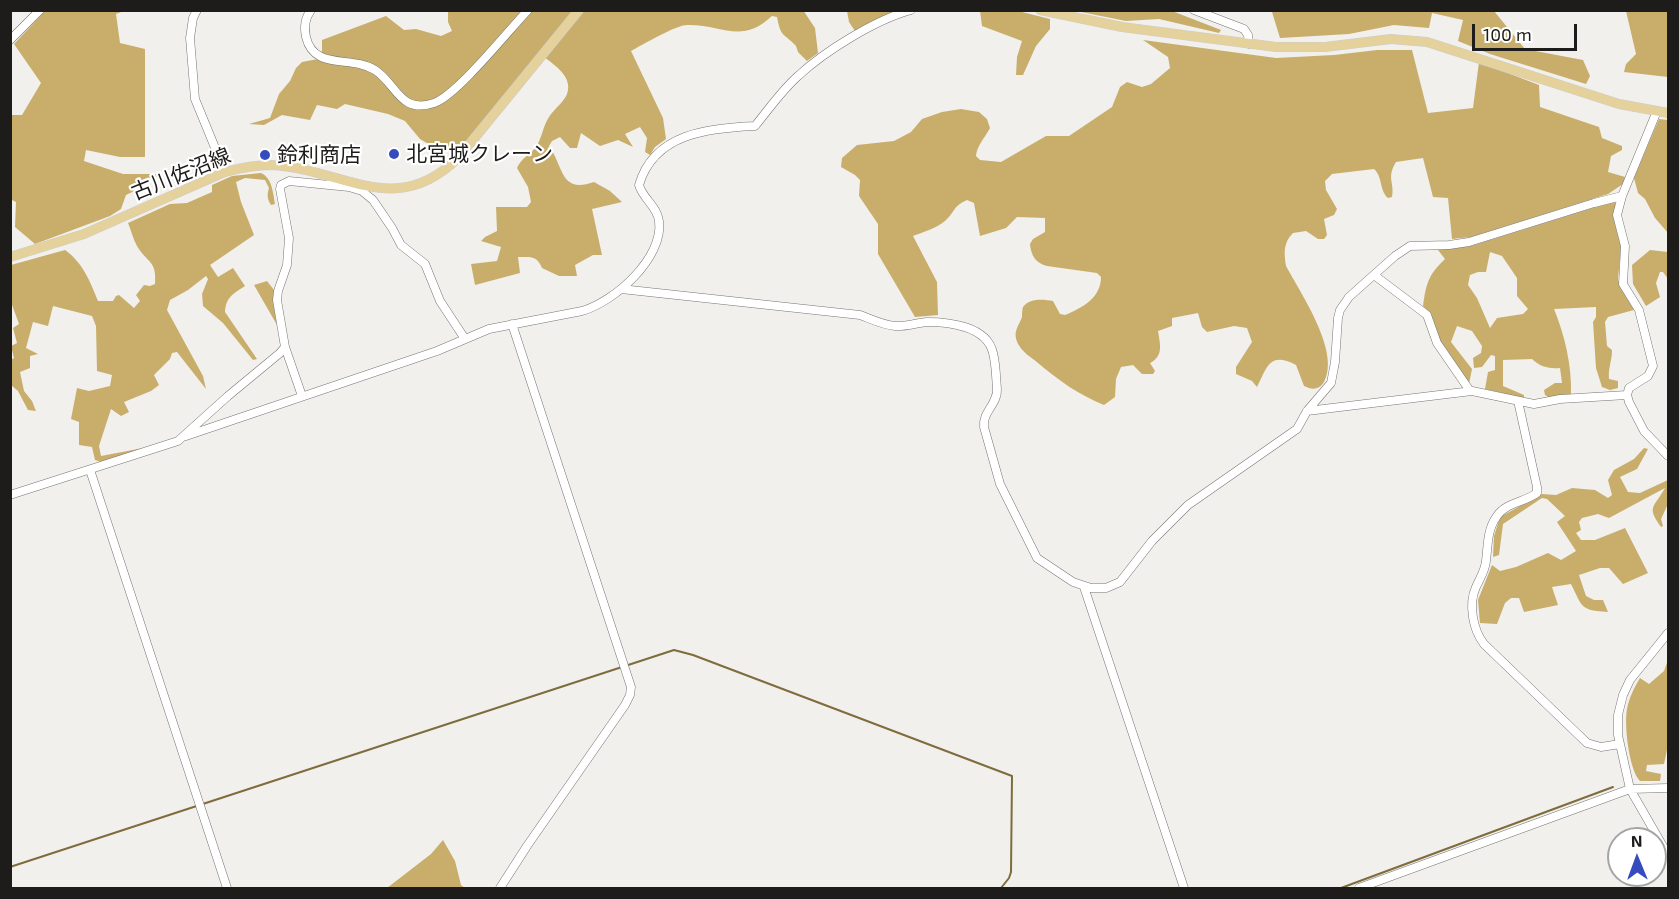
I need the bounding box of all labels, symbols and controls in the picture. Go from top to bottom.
scale bar [1475,12,1580,50]
text: 100 m [1483,23,1532,45]
place label: 北宮城クレーン [406,141,553,167]
place label: 鈴利商店 [277,142,361,168]
street label: 古川佐沼線 [128,143,234,205]
marker: 北宮城クレーン [387,147,401,161]
marker: 鈴利商店 [258,148,272,162]
north arrow [1607,827,1667,887]
text: N [1631,831,1643,850]

